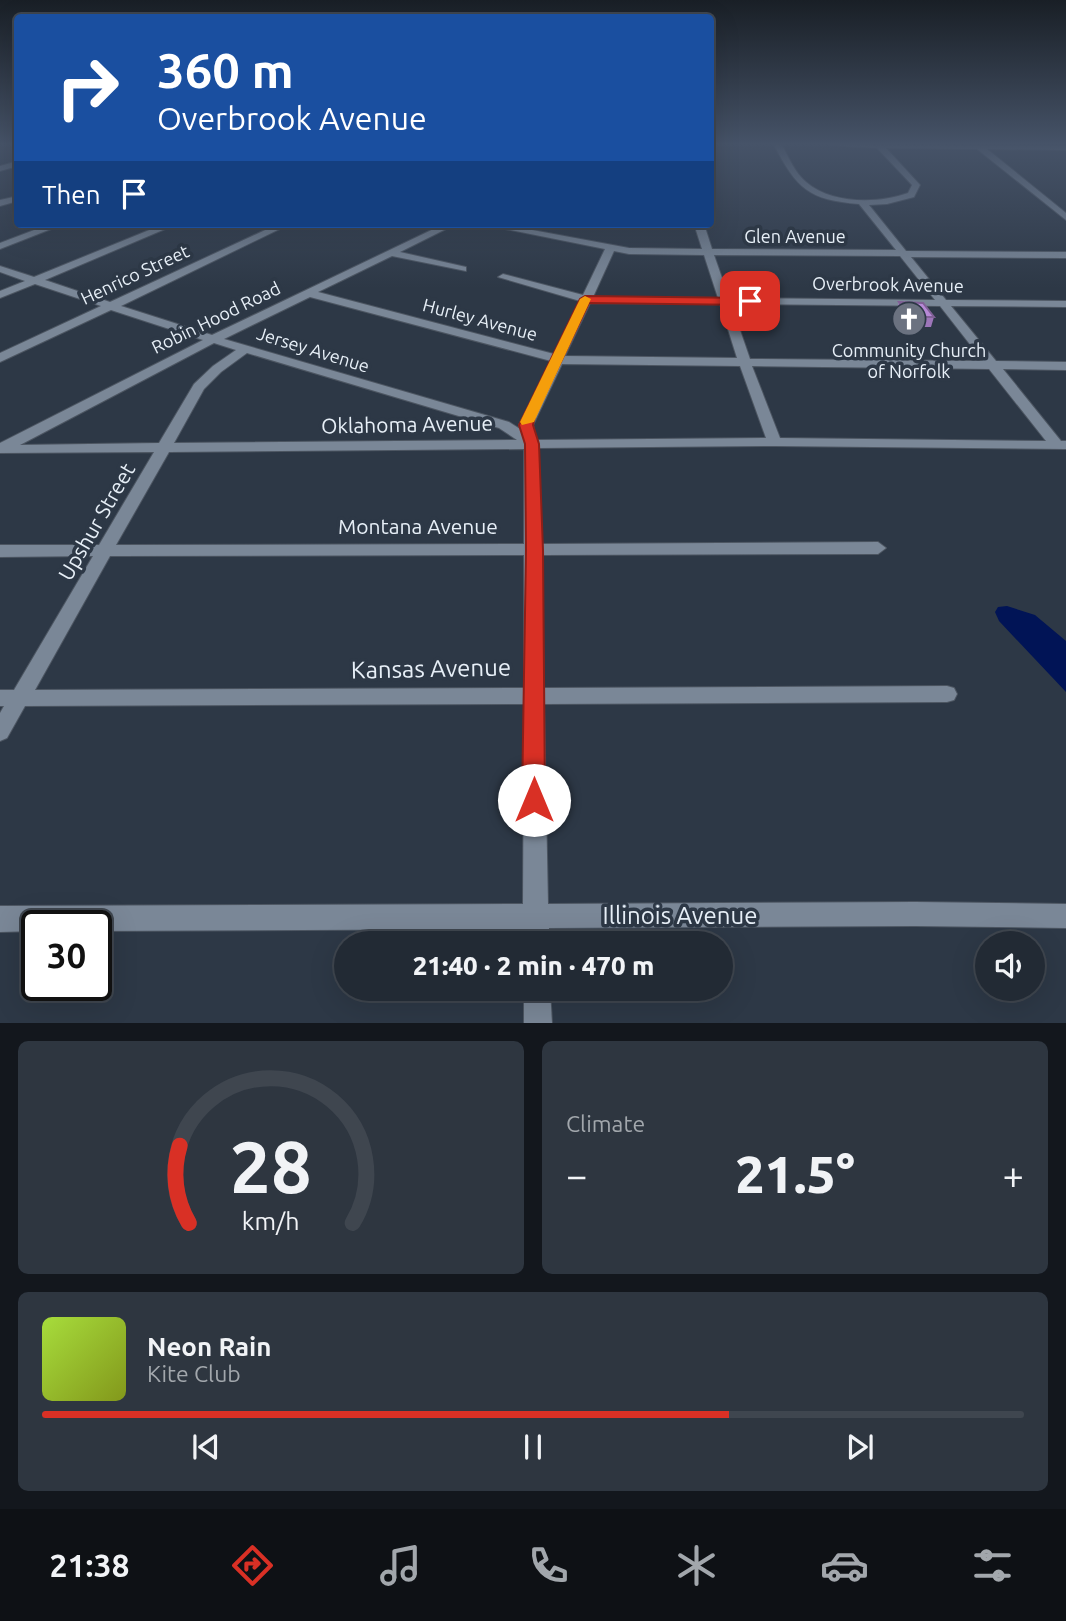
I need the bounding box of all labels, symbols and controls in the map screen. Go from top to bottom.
icon: right [42,42,133,133]
text: 360 m [157,42,294,97]
text: Overbrook Avenue [157,100,427,136]
icon: arrive [115,175,153,213]
text: Then [42,180,101,209]
street label: Glen Avenue [744,226,846,246]
street label: Henrico Street [77,240,192,308]
pin [720,271,780,331]
street label: Overbrook Avenue [812,273,964,295]
street label: Robin Hood Road [148,277,283,357]
icon: arrive [731,282,769,320]
street label: Hurley Avenue [421,294,540,344]
church icon: Community Church of Norfolk [890,300,928,338]
street label: Jersey Avenue [255,322,372,376]
place label: Community Church of Norfolk [832,340,986,381]
street label: Oklahoma Avenue [321,411,493,437]
street label: Upshur Street [53,459,139,584]
street label: Montana Avenue [338,514,498,538]
street label: Kansas Avenue [351,654,511,683]
position arrow [497,763,571,837]
street label: Illinois Avenue [603,902,757,929]
speed limit sign: 30 [21,910,112,1001]
map controls [975,931,1045,1001]
button: sound [975,931,1045,1001]
text: 21:40 · 2 min · 470 m [413,951,654,980]
text: Climate [566,1111,645,1136]
text: 28 [230,1126,312,1208]
text: 21.5° [735,1145,855,1203]
text: − [566,1154,587,1196]
text: + [1003,1154,1024,1196]
text: km/h [242,1207,300,1235]
text: Neon Rain [147,1332,272,1361]
text: Kite Club [147,1361,241,1386]
icon: previous [187,1428,225,1466]
icon: pause [514,1428,552,1466]
icon: next [841,1428,879,1466]
icon: directions [228,1541,277,1590]
icon: music [376,1541,425,1590]
icon: phone [524,1541,573,1590]
icon: climate [672,1541,721,1590]
icon: car [820,1541,869,1590]
icon: filters [968,1541,1017,1590]
text: 21:38 [49,1547,130,1583]

